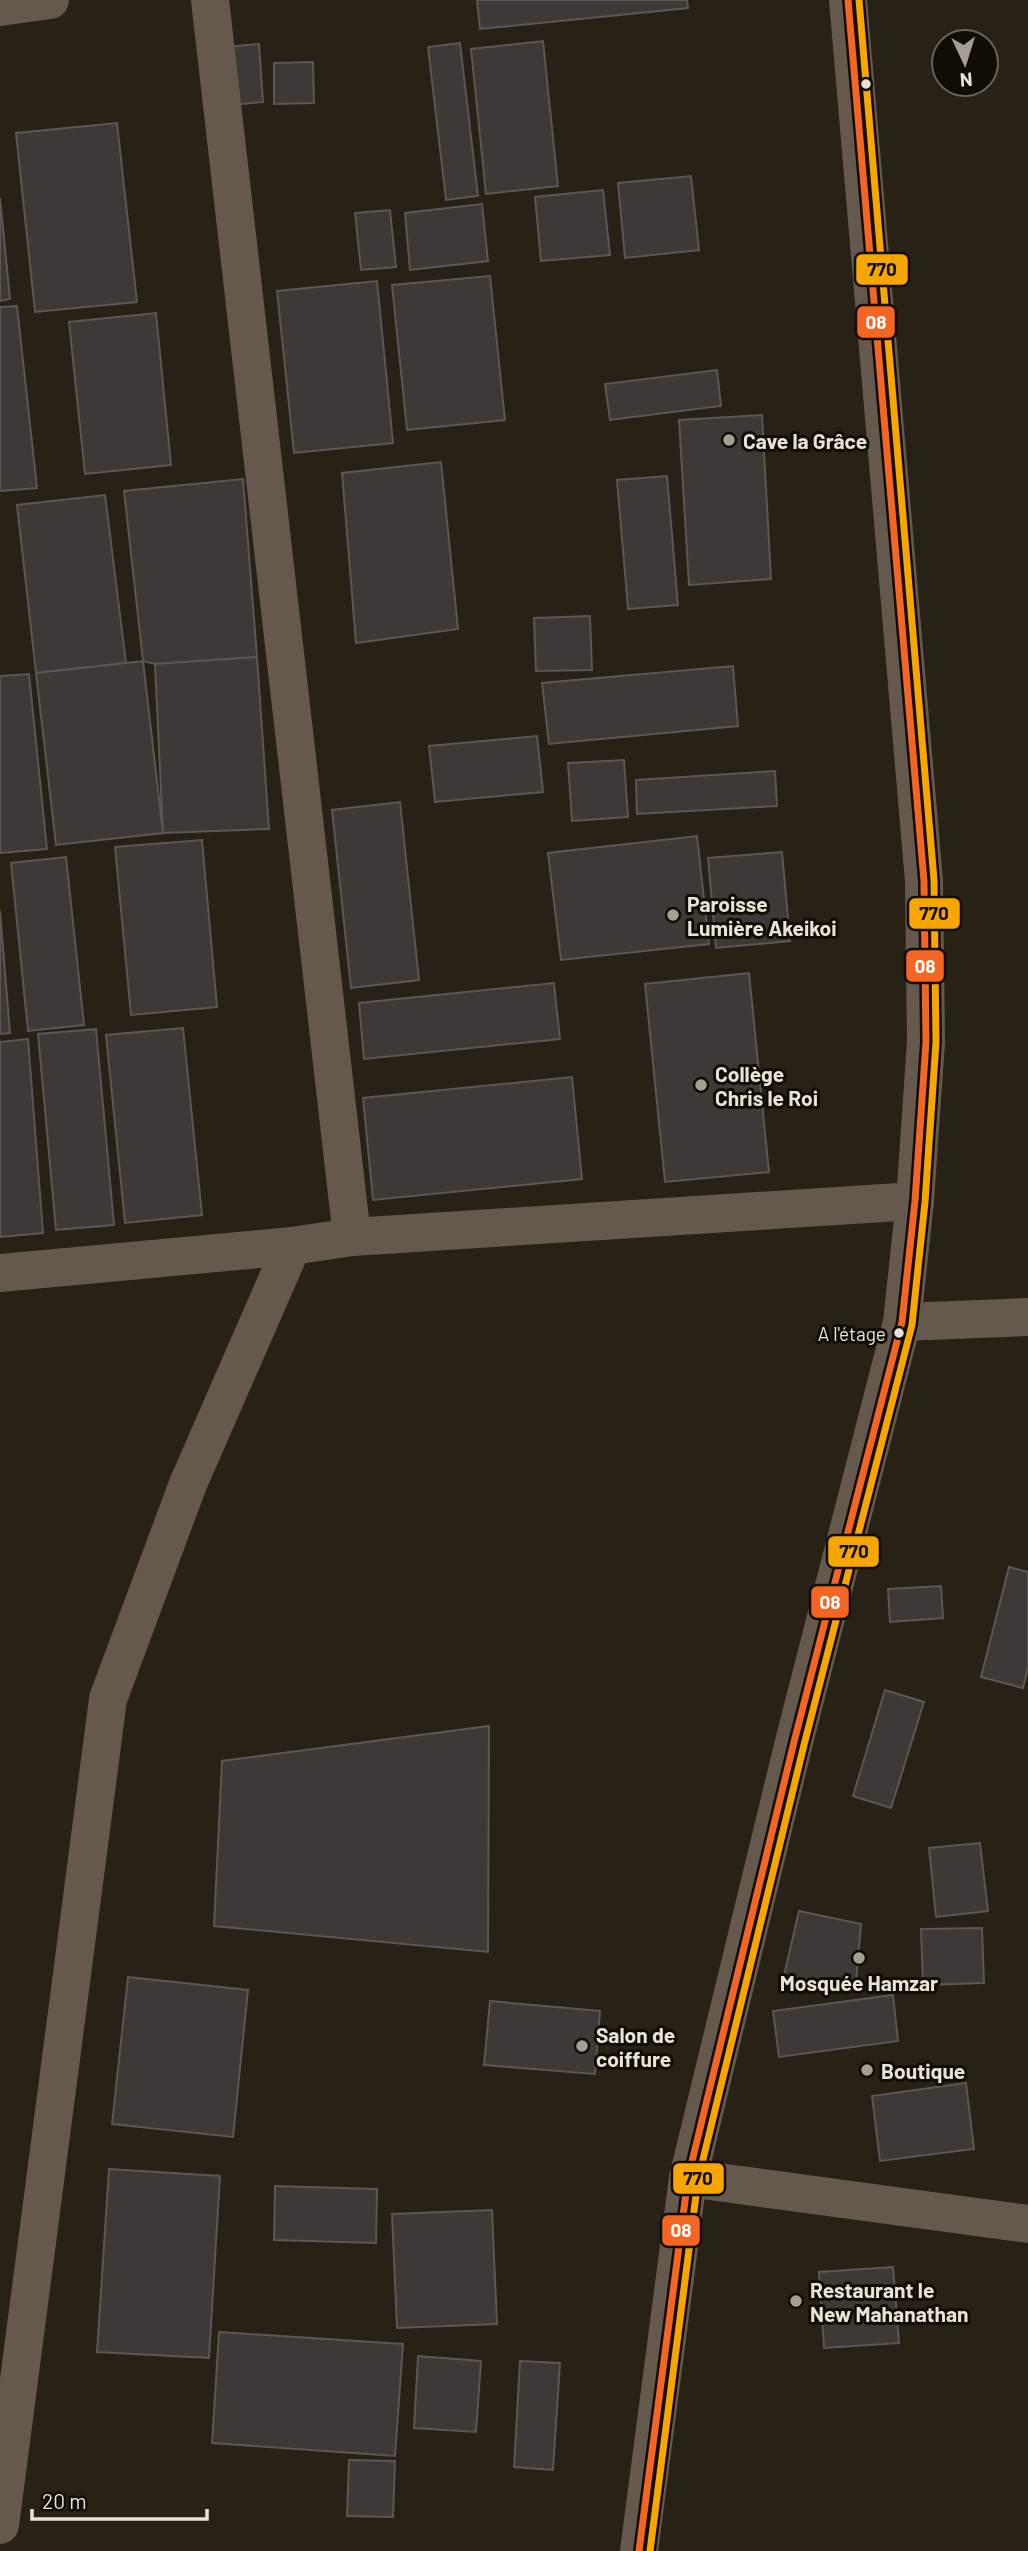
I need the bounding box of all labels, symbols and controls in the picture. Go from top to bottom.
north arrow [930,28,1000,98]
text: N [959,69,973,92]
unlabelled marker [859,77,873,91]
line badge: 770 [855,253,909,286]
text: 770 [867,257,897,280]
line badge: 08 [856,305,896,339]
text: 08 [865,310,887,333]
place label: Cave la Grâce [743,428,867,453]
marker: Cave la Grâce [721,432,737,448]
place label: Paroisse Lumière Akeikoi [687,891,837,940]
line badge: 770 [908,897,961,930]
text: 770 [919,901,949,924]
marker: Paroisse Lumière Akeikoi [665,907,681,923]
line badge: 08 [905,949,945,983]
text: 08 [914,954,936,977]
place label: Collège Chris le Roi [715,1061,818,1110]
marker: Collège Chris le Roi [693,1077,709,1093]
place label: A l'étage [818,1322,886,1345]
marker: A l'étage [892,1326,906,1340]
line badge: 770 [827,1535,880,1568]
text: 770 [839,1539,869,1562]
line badge: 08 [810,1585,850,1619]
text: 08 [819,1590,841,1613]
marker: Mosquée Hamzar [851,1950,867,1966]
place label: Mosquée Hamzar [780,1970,938,1995]
place label: Salon de coiffure [596,2022,675,2071]
marker: Salon de coiffure [574,2038,590,2054]
place label: Boutique [881,2058,965,2083]
marker: Boutique [859,2062,875,2078]
line badge: 770 [672,2162,725,2195]
text: 770 [683,2166,713,2189]
line badge: 08 [661,2214,701,2247]
text: 08 [670,2218,692,2241]
place label: Restaurant le New Mahanathan [810,2277,969,2326]
marker: Restaurant le New Mahanathan [788,2293,804,2309]
scale bar [32,2478,206,2522]
text: 20 m [42,2488,87,2513]

